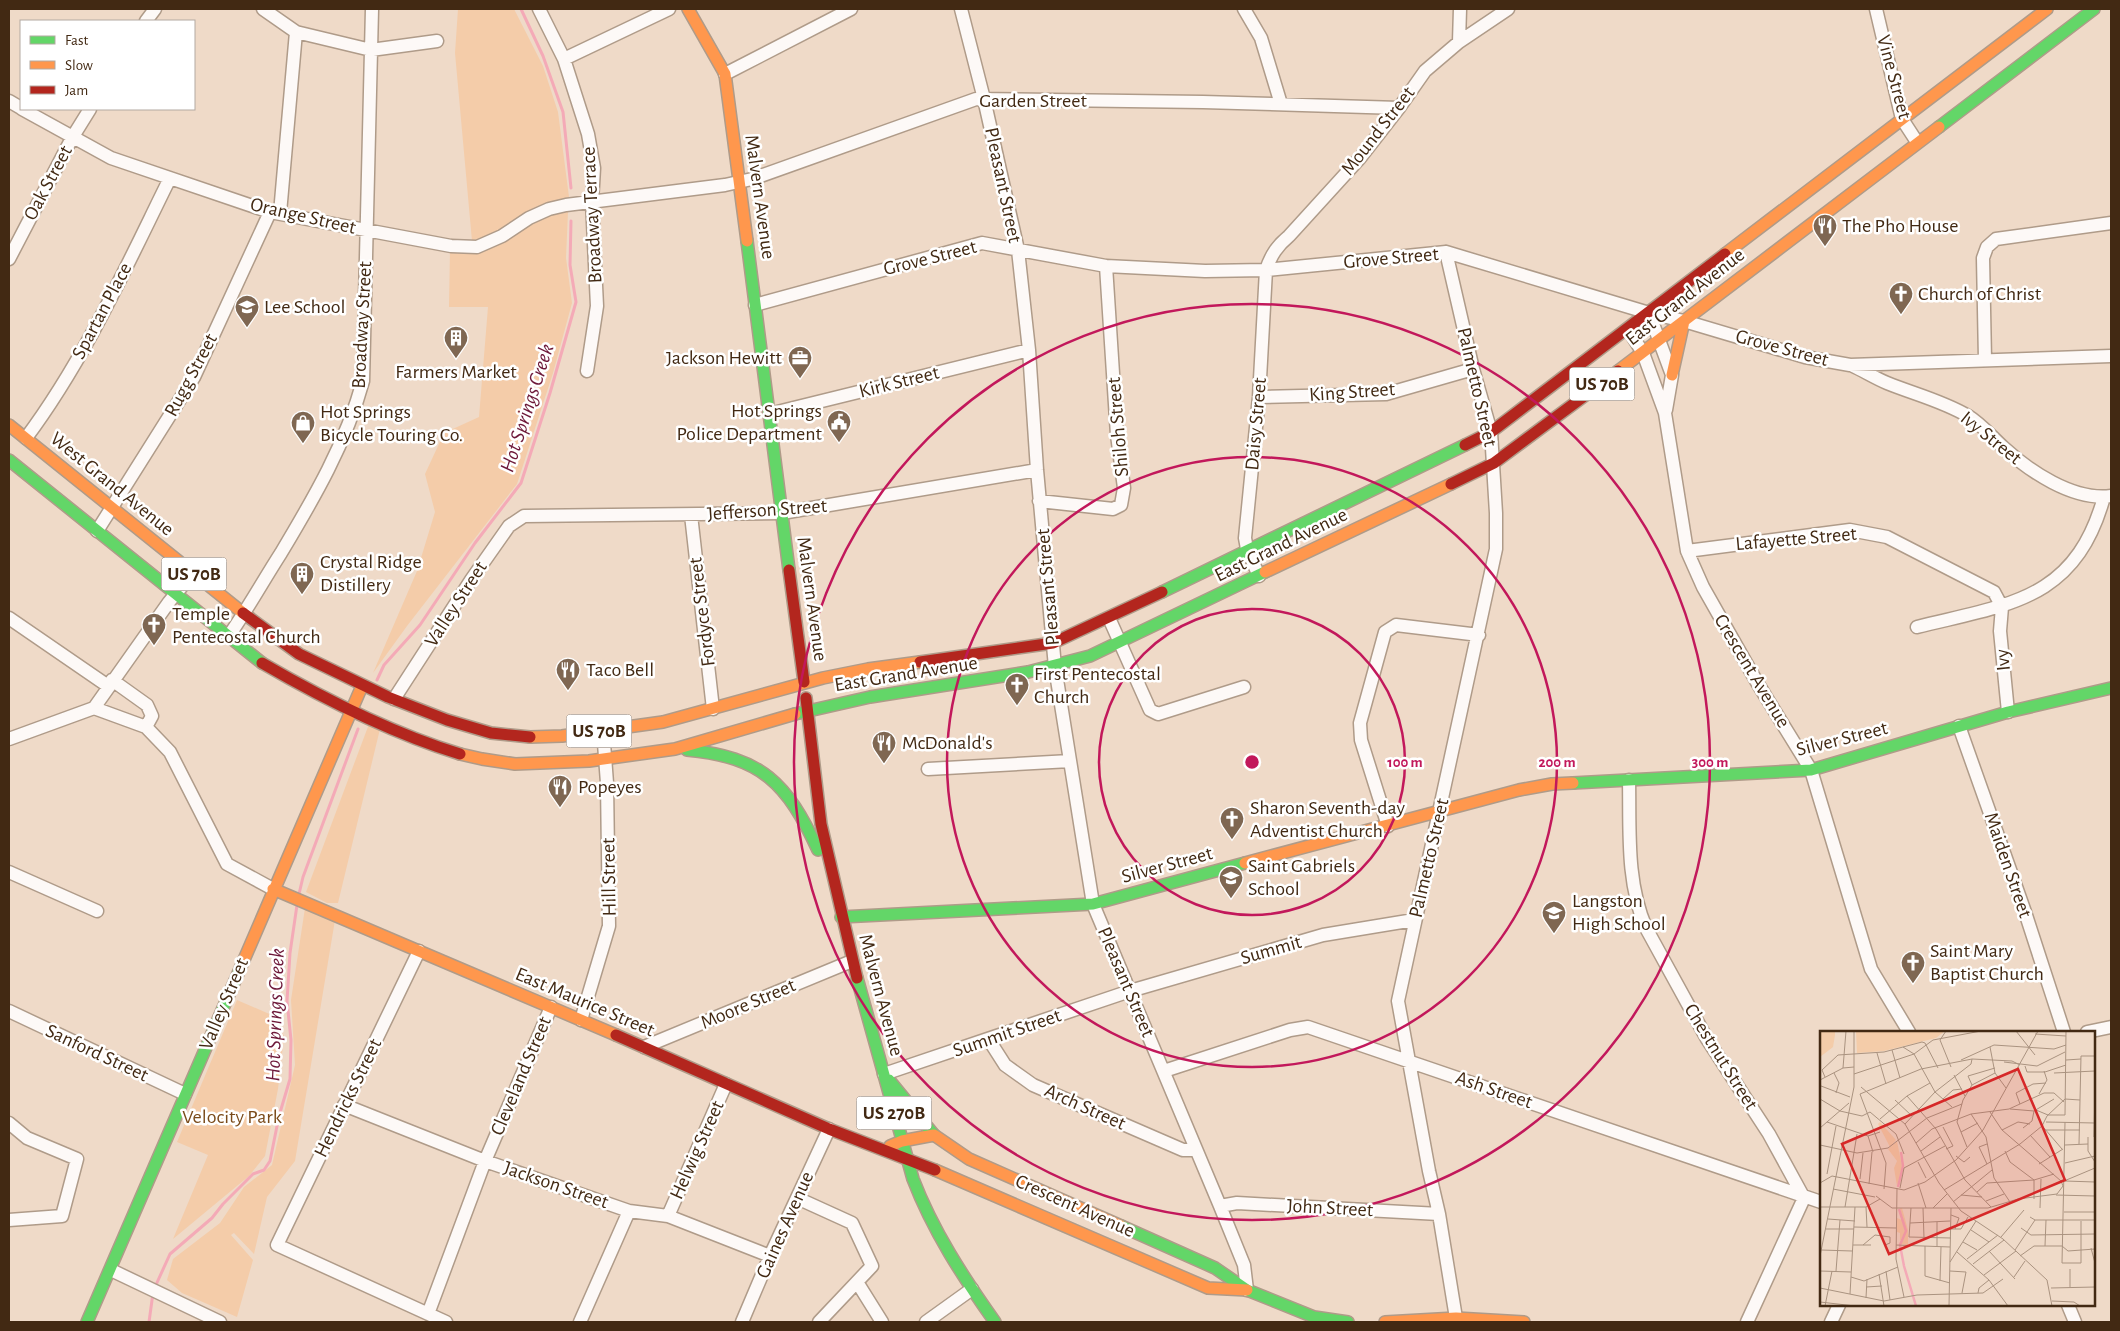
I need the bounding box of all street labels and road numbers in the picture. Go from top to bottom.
street label: Vine Street [1873,33,1915,122]
street label: Mound Street [1337,82,1419,179]
street label: Garden Street [979,91,1087,111]
street label: Pleasant Street [981,126,1025,245]
street label: Malvern Avenue [741,133,779,261]
street label: Oak Street [20,142,76,224]
street label: Broadway Terrace [578,146,606,284]
street label: Orange Street [248,194,358,238]
street label: Grove Street [881,237,979,279]
street label: Grove Street [1343,244,1440,272]
street label: East Grand Avenue [1622,245,1748,349]
street label: Spartan Place [68,260,136,362]
street label: Broadway Street [349,260,375,389]
street label: Palmetto Street [1454,325,1501,449]
street label: Grove Street [1733,326,1831,370]
street label: Rugg Street [161,330,221,420]
street label: Kirk Street [857,362,942,402]
road number: US 70B [1570,368,1634,400]
street label: Shiloh Street [1104,376,1132,478]
street label: Daisy Street [1242,376,1270,471]
street label: King Street [1308,379,1396,405]
street label: Ivy Street [1957,408,2026,469]
street label: West Grand Avenue [46,428,178,540]
street label: Jefferson Street [706,496,828,524]
street label: East Grand Avenue [1212,504,1350,586]
street label: Lafayette Street [1734,524,1858,554]
street label: Pleasant Street [1033,527,1063,646]
street label: Malvern Avenue [793,535,831,663]
street label: Fordyce Street [685,556,719,668]
street label: Valley Street [421,557,491,650]
road number: US 70B [162,558,226,590]
street label: Crescent Avenue [1710,611,1794,731]
street label: Ivy [1992,648,2014,672]
street label: East Grand Avenue [833,653,979,695]
road number: US 70B [566,714,632,748]
street label: Silver Street [1794,718,1890,760]
street label: Palmetto Street [1406,796,1453,920]
street label: Maiden Street [1981,810,2036,921]
street label: Hill Street [598,837,620,917]
street label: Silver Street [1119,843,1215,887]
street label: Pleasant Street [1094,924,1158,1040]
street label: Malvern Avenue [855,932,907,1058]
street label: Summit [1238,932,1304,968]
street label: Valley Street [196,955,252,1053]
street label: East Maurice Street [513,964,658,1041]
street label: Moore Street [698,975,799,1033]
street label: Chestnut Street [1680,1000,1762,1114]
street label: Summit Street [950,1005,1064,1061]
street label: Cleveland Street [487,1013,555,1138]
street label: Sanford Street [43,1021,152,1086]
street label: Hendricks Street [311,1035,386,1160]
street label: Ash Street [1453,1068,1536,1113]
street label: Arch Street [1042,1080,1129,1134]
road number: US 270B [856,1096,932,1130]
street label: Helwig Street [666,1097,728,1202]
street label: Jackson Street [501,1158,612,1212]
street label: Gaines Avenue [753,1169,817,1281]
street label: Crescent Avenue [1012,1171,1138,1241]
street label: John Street [1286,1196,1374,1220]

